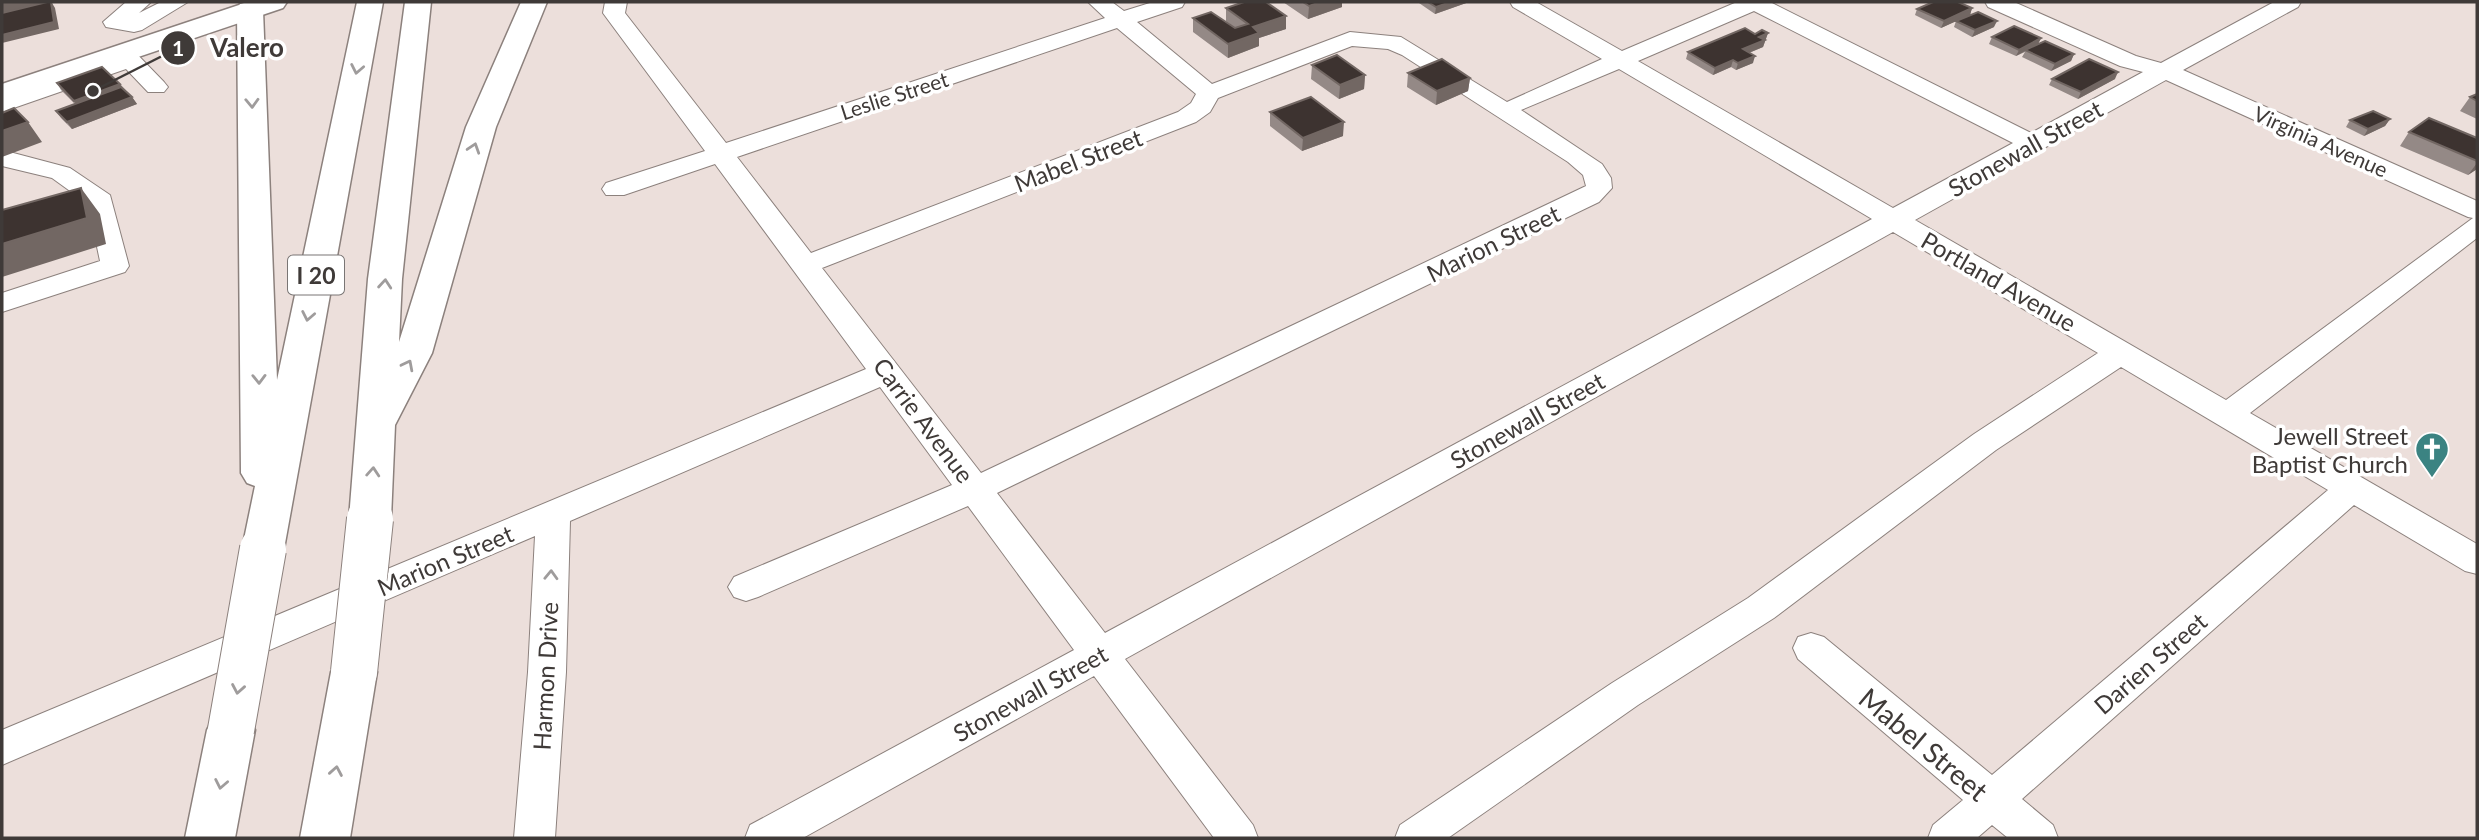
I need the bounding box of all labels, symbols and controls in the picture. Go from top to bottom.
callout: Valero [161,25,298,72]
text: Valero [209,31,284,63]
text: 1 [172,35,184,60]
one-way arrow [350,63,365,75]
street label: Leslie Street [837,66,952,124]
street label: Stonewall Street [1943,93,2108,202]
one-way arrow [244,98,259,109]
street label: Virginia Avenue [2250,100,2392,182]
street label: Mabel Street [1010,122,1147,198]
one-way arrow [466,142,480,154]
street label: Marion Street [1422,198,1565,288]
street label: Portland Avenue [1916,225,2082,337]
road number: I 20 [288,256,344,294]
one-way arrow [377,278,392,289]
one-way arrow [302,310,317,322]
street label: Carrie Avenue [868,352,980,488]
one-way arrow [399,360,413,372]
street label: Stonewall Street [1445,365,1610,474]
one-way arrow [252,374,267,385]
place label: Jewell Street Baptist Church [2252,421,2408,478]
church icon: Jewell Street Baptist Church [2413,430,2451,479]
one-way arrow [365,466,380,477]
street label: Marion Street [373,518,518,602]
one-way arrow [543,569,558,580]
street label: Harmon Drive [527,601,563,751]
street label: Darien Street [2088,606,2213,720]
street label: Stonewall Street [948,638,1113,747]
street label: Mabel Street [1853,680,1995,808]
one-way arrow [232,683,247,695]
one-way arrow [328,765,343,777]
one-way arrow [214,778,229,790]

